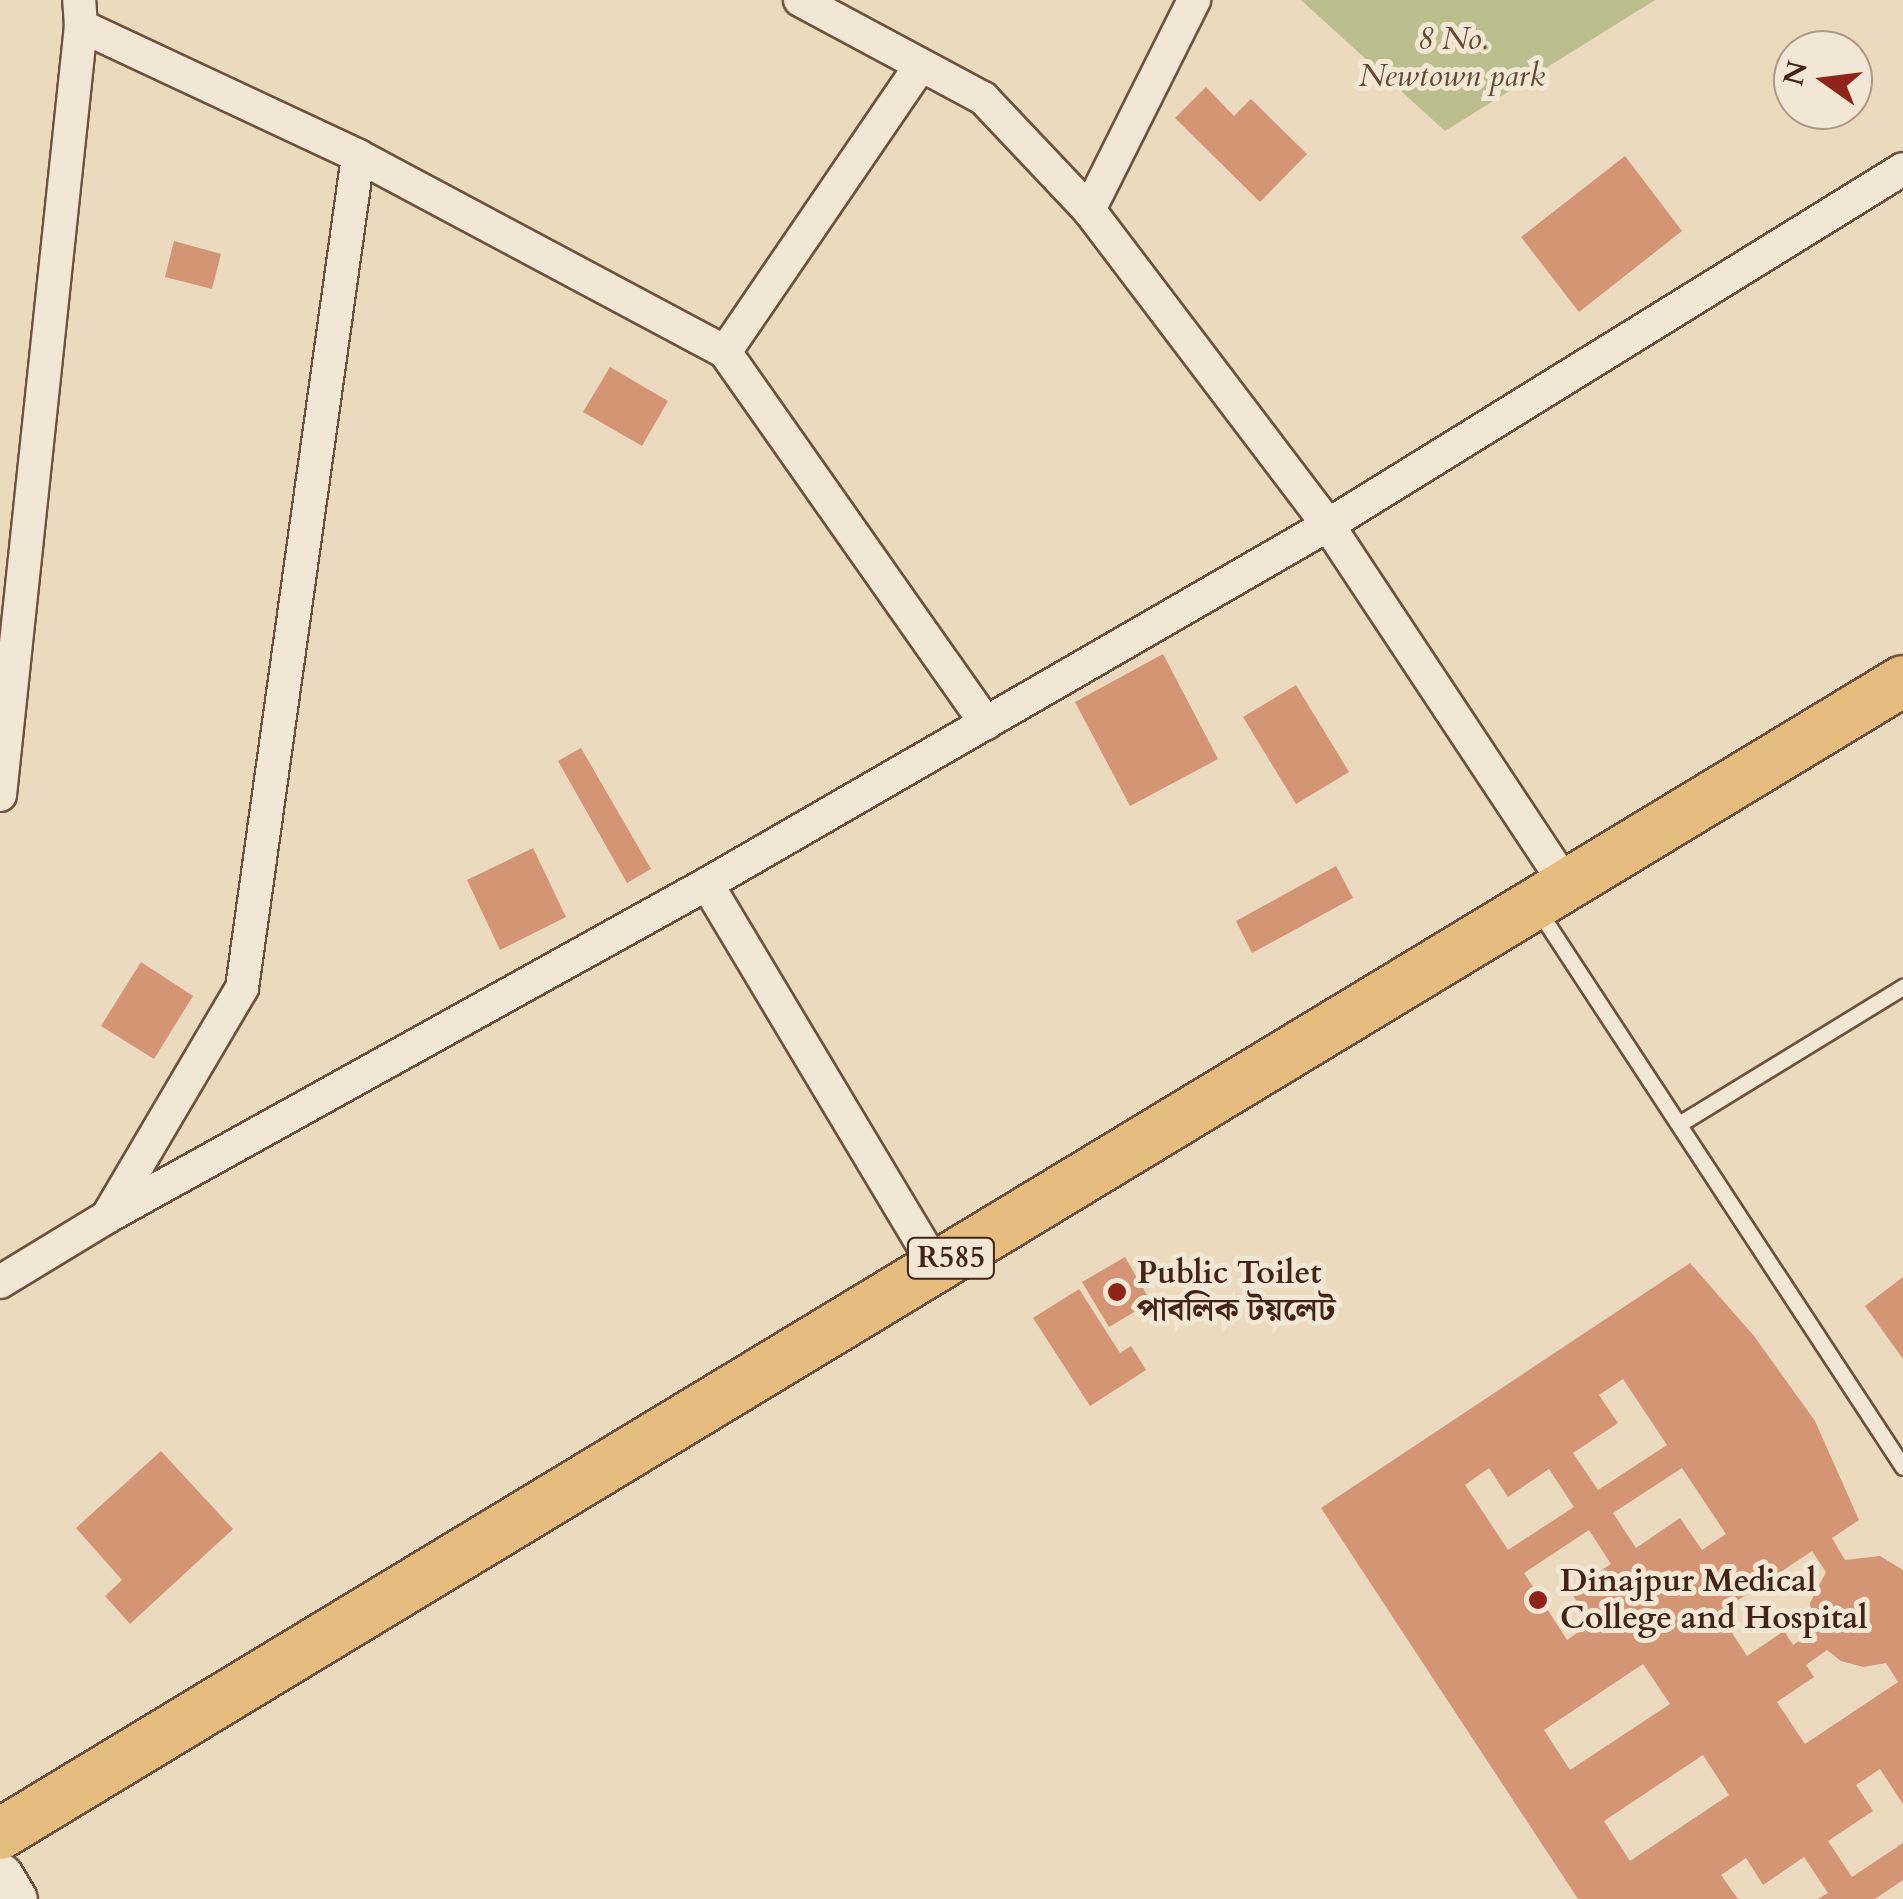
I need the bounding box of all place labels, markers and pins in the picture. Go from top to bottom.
place label: Public Toilet পাবলিক টয়লেট [1137,1255,1335,1330]
marker: Public Toilet পাবলিক টয়লেট [1106,1281,1128,1303]
place label: Dinajpur Medical College and Hospital [1560,1563,1868,1638]
marker: Dinajpur Medical College and Hospital [1525,1587,1551,1613]

